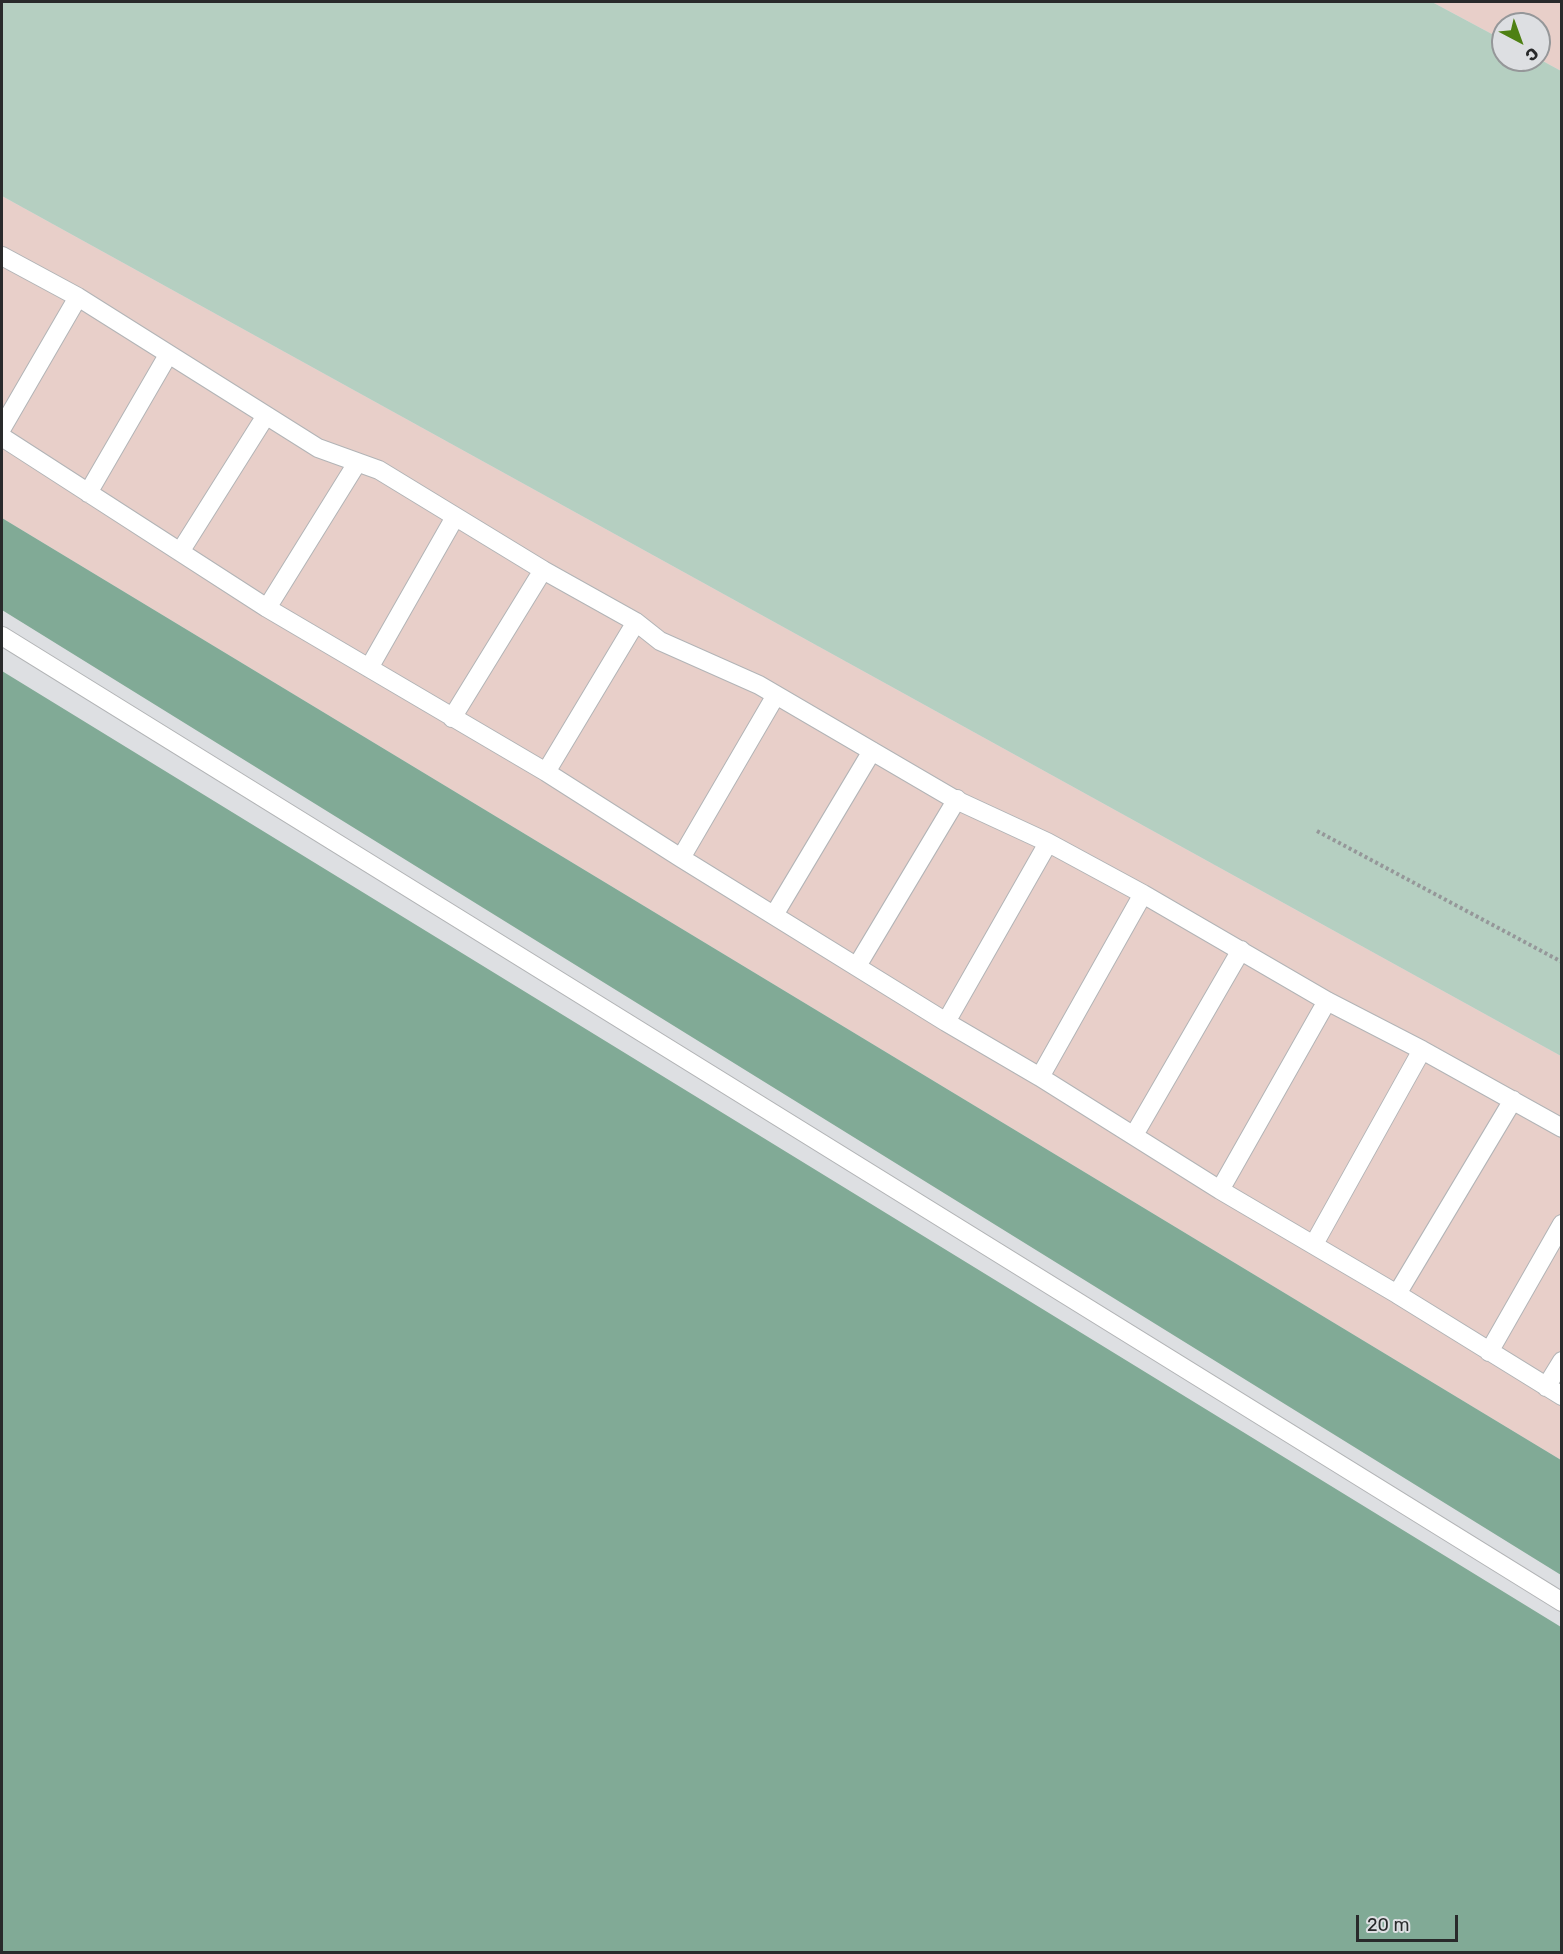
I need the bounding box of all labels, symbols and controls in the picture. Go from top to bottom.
north arrow [1491,12,1551,72]
text: С [1521,44,1542,65]
scale bar [1359,1903,1461,1941]
text: 20 m [1367,1914,1409,1936]

